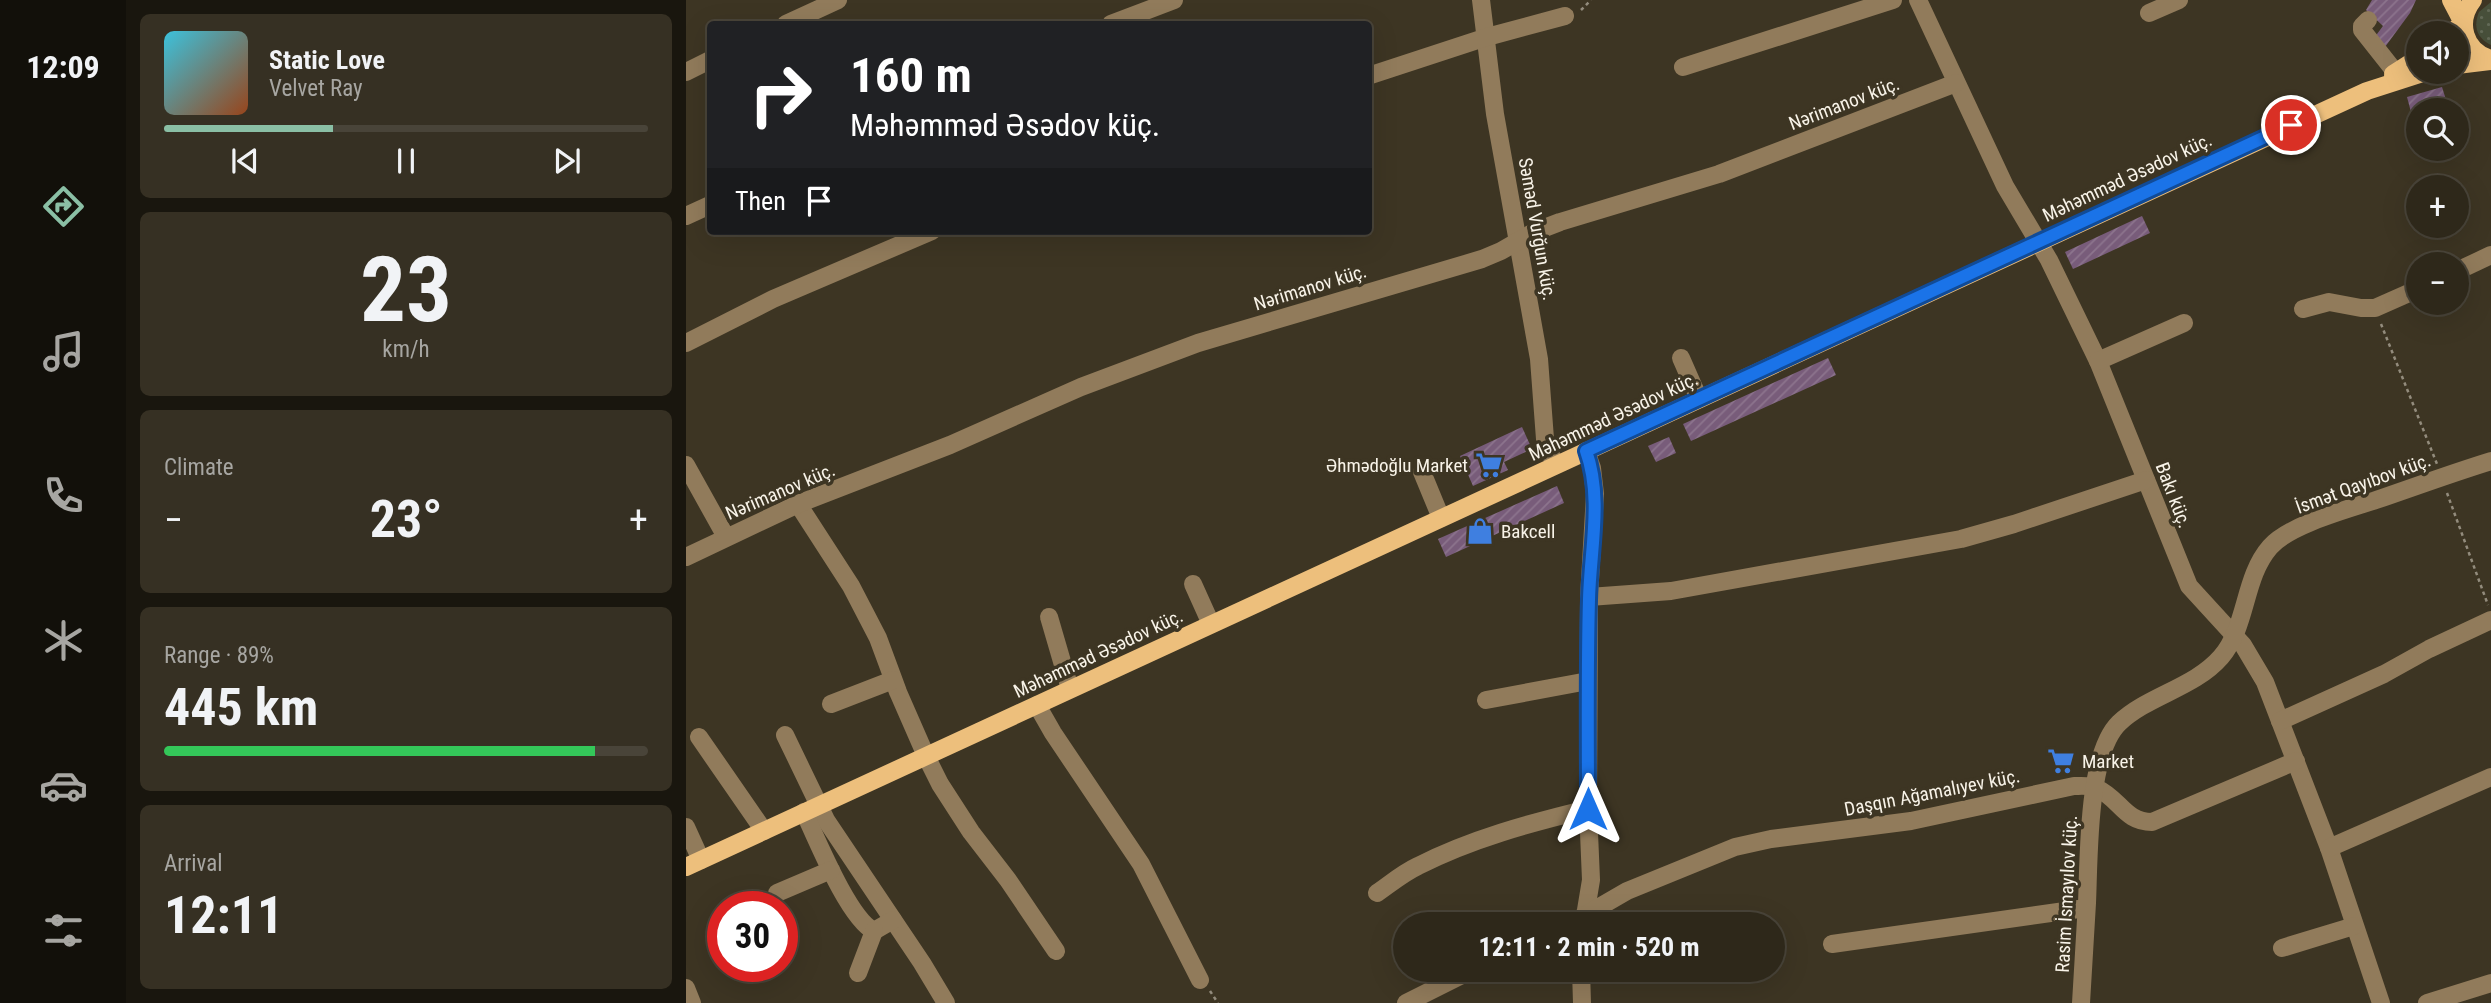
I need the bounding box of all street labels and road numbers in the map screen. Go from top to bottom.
street label: Nərimanov küç. [1786,72,1903,135]
street label: Məhəmməd Əsədov küç. [2039,128,2216,227]
street label: Səməd Vurğun küç. [1514,156,1561,302]
street label: Nərimanov küç. [1251,259,1369,316]
street label: Məhəmməd Əsədov küç. [1525,367,1702,466]
street label: İsmət Qayıbov küç. [2292,448,2434,519]
street label: Nərimanov küç. [722,458,838,525]
street label: Bakı küç. [2151,459,2197,531]
street label: Məhəmməd Əsədov küç. [1010,604,1187,703]
street label: Daşqın Ağamalıyev küç. [1842,764,2022,821]
street label: Rasim İsmayılov küç. [2051,815,2082,973]

